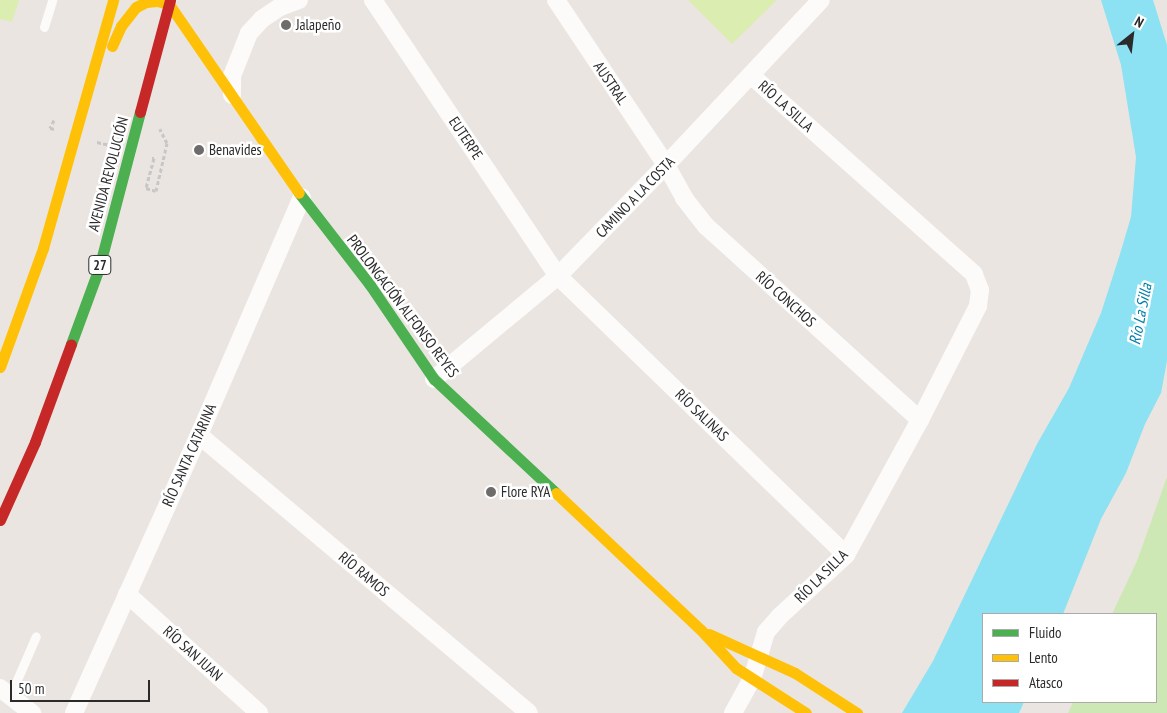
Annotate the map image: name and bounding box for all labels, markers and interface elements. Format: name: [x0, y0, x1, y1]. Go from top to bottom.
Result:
north arrow: [1107, 10, 1157, 60]
text: N: [1132, 12, 1147, 32]
place label: Jalapeño: [296, 16, 341, 34]
marker: Jalapeño: [280, 19, 292, 31]
street label: AUSTRAL: [590, 58, 632, 108]
street label: RÍO LA SILLA: [755, 76, 817, 136]
street label: EUTERPE: [445, 113, 487, 163]
street label: AVENIDA REVOLUCIÓN: [84, 114, 132, 234]
place label: Benavides: [209, 141, 262, 159]
marker: Benavides: [193, 144, 205, 156]
street label: CAMINO A LA COSTA: [591, 152, 679, 242]
street label: PROLONGACIÓN ALFONSO REYES: [343, 231, 463, 381]
road number: 27: [88, 254, 112, 276]
street label: RÍO CONCHOS: [752, 267, 820, 331]
water label: Río La Silla: [1125, 282, 1155, 346]
street label: RÍO SALINAS: [672, 385, 732, 445]
street label: RÍO SANTA CATARINA: [158, 400, 220, 510]
place label: Flore RYA: [501, 483, 550, 501]
marker: Flore RYA: [485, 486, 497, 498]
street label: RÍO LA SILLA: [791, 546, 851, 606]
street label: RÍO RAMOS: [335, 548, 393, 600]
legend: [982, 613, 1157, 703]
street label: RÍO SAN JUAN: [160, 622, 226, 684]
text: Fluido: [1029, 623, 1061, 642]
text: Lento: [1029, 648, 1058, 667]
scale bar: [12, 670, 152, 702]
text: Atasco: [1029, 673, 1063, 692]
text: 50 m: [18, 679, 44, 698]

